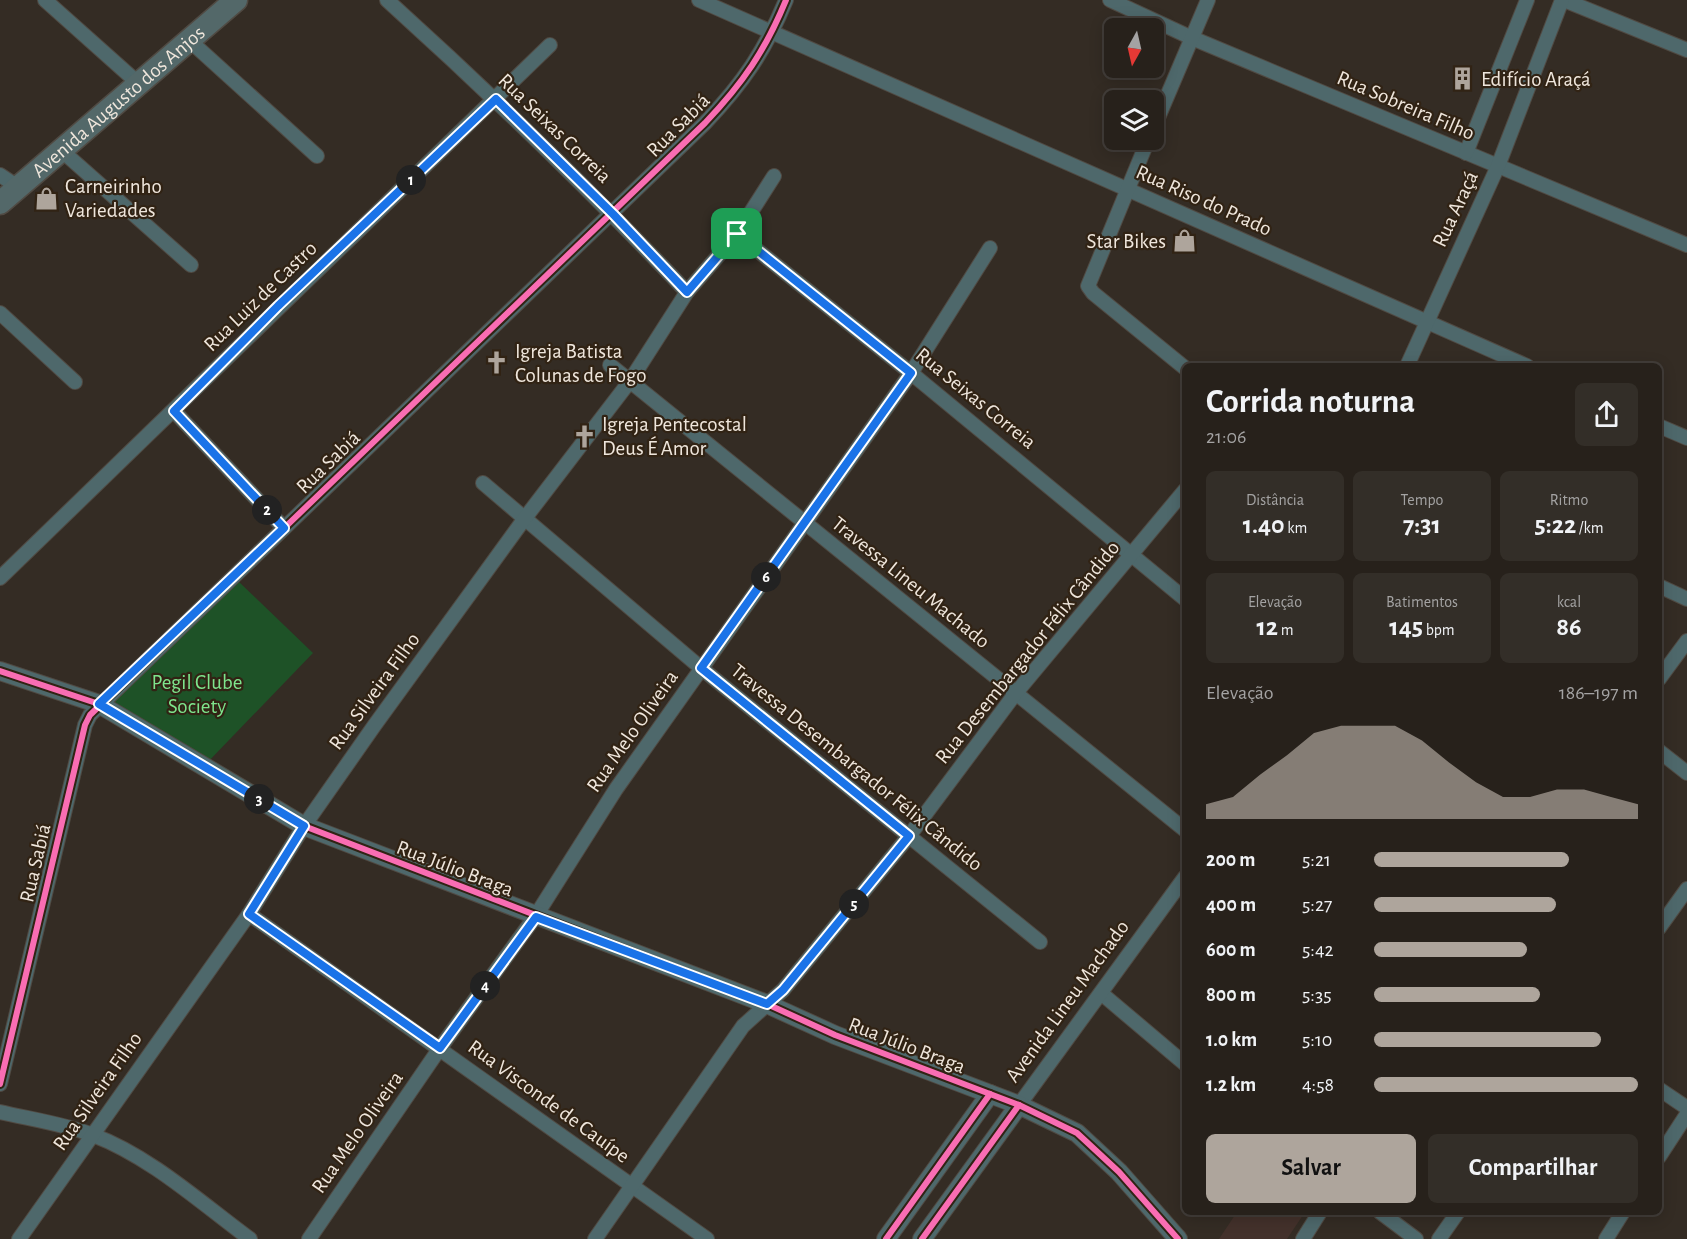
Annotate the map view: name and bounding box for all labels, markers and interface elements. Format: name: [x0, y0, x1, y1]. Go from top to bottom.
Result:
north arrow: [1104, 18, 1164, 78]
map controls: [1104, 18, 1164, 150]
street label: Avenida Augusto dos Anjos: [28, 22, 209, 181]
building icon: Edifício Araçá: [1450, 66, 1476, 92]
street label: Rua Sobreira Filho: [1334, 67, 1478, 144]
place label: Edifício Araçá: [1481, 69, 1591, 90]
street label: Rua Seixas Correia: [494, 70, 615, 187]
street label: Rua Sabiá: [643, 89, 714, 161]
button: layers: [1104, 90, 1164, 150]
street label: Rua Riso do Prado: [1133, 161, 1275, 240]
pin: 1: [396, 165, 426, 195]
street label: Rua Araçá: [1429, 168, 1482, 250]
text: 1: [408, 172, 414, 188]
place label: Carneirinho Variedades: [65, 176, 162, 221]
shop icon: Carneirinho Variedades: [34, 185, 60, 211]
pin: [711, 208, 762, 259]
icon: arrive: [720, 217, 753, 250]
shop icon: Star Bikes: [1171, 228, 1197, 254]
place label: Star Bikes: [1087, 231, 1166, 252]
street label: Rua Luiz de Castro: [200, 237, 321, 355]
place label: Igreja Batista Colunas de Fogo: [515, 341, 647, 386]
street label: Rua Seixas Correia: [912, 344, 1040, 453]
church icon: Igreja Batista Colunas de Fogo: [484, 350, 510, 376]
button: share: [1575, 383, 1638, 446]
text: Corrida noturna: [1206, 386, 1415, 419]
place label: Igreja Pentecostal Deus É Amor: [602, 414, 747, 459]
church icon: Igreja Pentecostal Deus É Amor: [571, 423, 597, 449]
street label: Rua Sabiá: [292, 427, 365, 498]
text: 21:06: [1206, 427, 1247, 447]
text: Distância: [1246, 492, 1304, 508]
text: Tempo: [1401, 492, 1443, 508]
text: Ritmo: [1550, 492, 1588, 508]
pin: 2: [252, 495, 282, 525]
text: 2: [263, 502, 271, 518]
street label: Travessa Lineu Machado: [828, 512, 994, 652]
text: 1.40: [1243, 512, 1285, 538]
text: 7:31: [1403, 512, 1441, 538]
text: 5:22: [1534, 512, 1576, 538]
text: km: [1285, 520, 1307, 536]
text: /km: [1576, 520, 1604, 536]
street label: Rua Desembargador Félix Cândido: [931, 537, 1124, 768]
pin: 6: [751, 562, 781, 592]
text: 6: [762, 569, 770, 585]
text: Elevação: [1248, 594, 1302, 610]
text: Batimentos: [1386, 594, 1458, 610]
text: kcal: [1557, 594, 1581, 610]
text: 12: [1256, 614, 1278, 640]
text: 145: [1389, 614, 1423, 640]
text: 86: [1556, 614, 1582, 640]
text: m: [1278, 622, 1294, 638]
text: bpm: [1423, 622, 1455, 638]
street label: Rua Silveira Filho: [325, 629, 424, 754]
street label: Travessa Desembargador Félix Cândido: [727, 660, 986, 875]
street label: Rua Melo Oliveira: [583, 666, 682, 796]
park label: Pegil Clube Society: [152, 672, 242, 717]
text: Elevação: [1206, 683, 1274, 703]
text: 186–197 m: [1559, 683, 1638, 703]
pin: 3: [244, 784, 274, 814]
text: 3: [256, 791, 262, 807]
street label: Rua Sabiá: [16, 822, 55, 904]
street label: Rua Júlio Braga: [394, 837, 516, 900]
text: 200 m: [1206, 850, 1255, 870]
text: 5:21: [1302, 850, 1331, 870]
pin: 5: [839, 889, 869, 919]
text: 400 m: [1206, 895, 1256, 915]
text: 5:27: [1302, 895, 1332, 915]
text: 5: [851, 896, 857, 912]
street label: Avenida Lineu Machado: [1002, 916, 1133, 1086]
text: 600 m: [1206, 940, 1256, 960]
text: 5:42: [1302, 940, 1334, 960]
pin: 4: [470, 971, 500, 1001]
text: 4: [481, 978, 489, 994]
text: 800 m: [1206, 985, 1256, 1005]
text: 5:35: [1302, 985, 1332, 1005]
street label: Rua Júlio Braga: [846, 1014, 968, 1077]
street label: Rua Silveira Filho: [49, 1028, 146, 1154]
text: 1.0 km: [1206, 1030, 1257, 1050]
text: 5:10: [1302, 1030, 1332, 1050]
street label: Rua Visconde de Cauípe: [464, 1036, 633, 1167]
street label: Rua Melo Oliveira: [308, 1067, 407, 1197]
text: 1.2 km: [1206, 1075, 1256, 1095]
text: 4:58: [1302, 1075, 1334, 1095]
button: Salvar: [1206, 1134, 1416, 1203]
button: Compartilhar: [1428, 1134, 1638, 1203]

